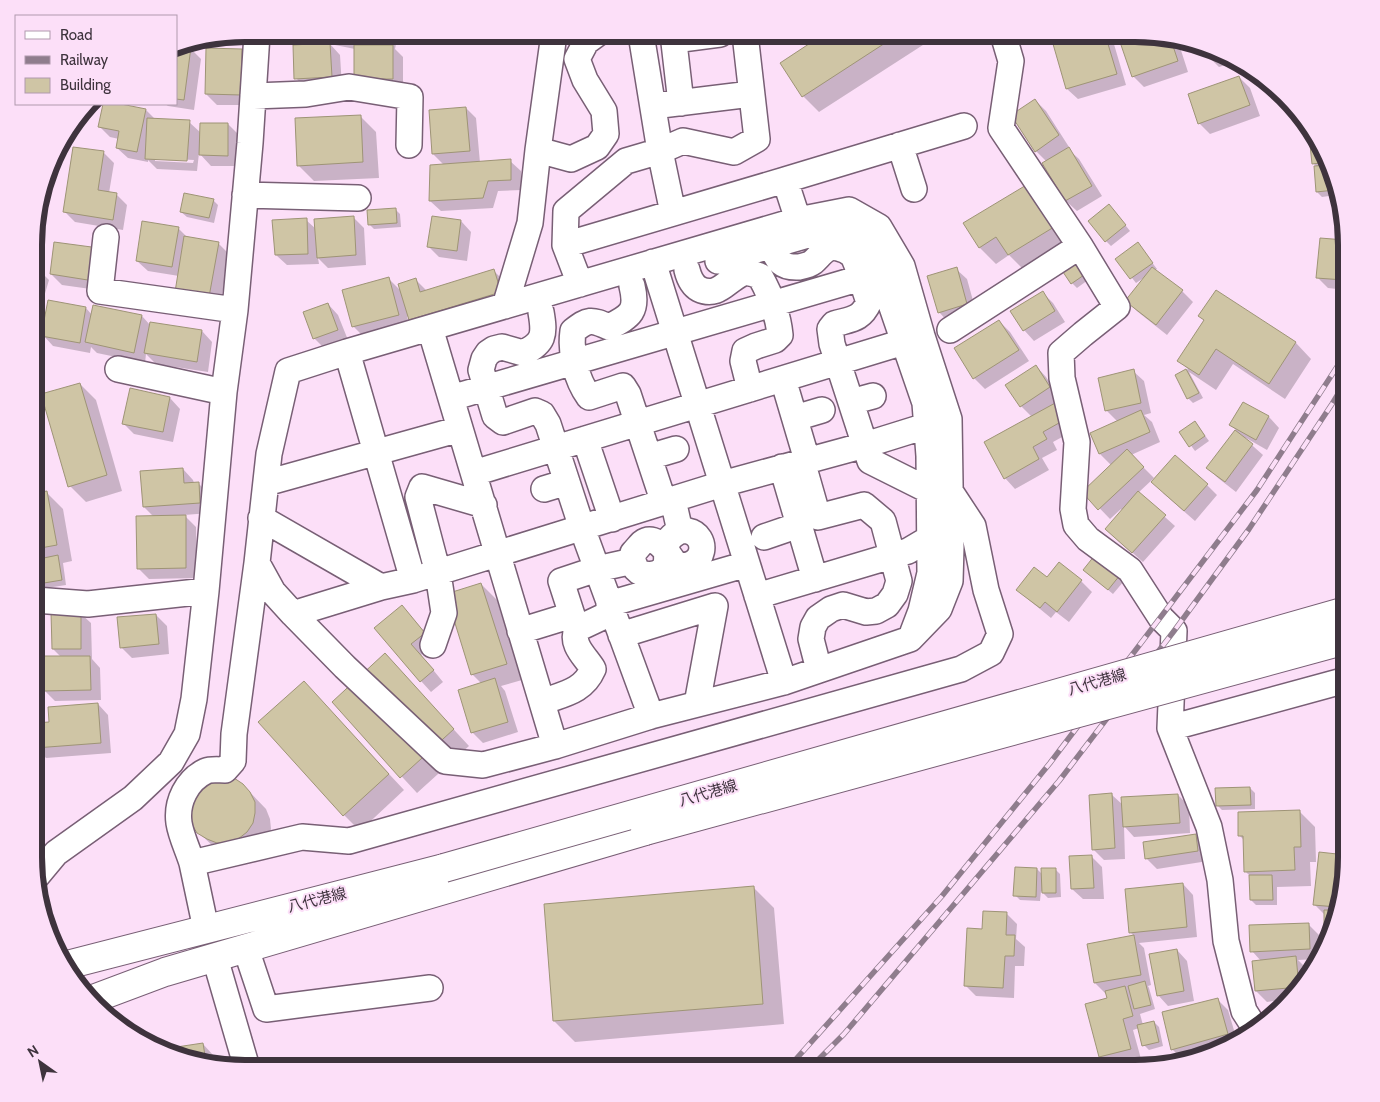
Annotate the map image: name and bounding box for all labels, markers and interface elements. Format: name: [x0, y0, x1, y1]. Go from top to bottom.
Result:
legend: [15, 15, 178, 105]
text: Road: [60, 26, 93, 44]
text: Railway: [60, 51, 109, 69]
text: Building: [60, 76, 111, 94]
street label: 八代港線: [1066, 665, 1128, 699]
street label: 八代港線: [677, 776, 739, 810]
street label: 八代港線: [286, 884, 348, 916]
north arrow: [15, 1037, 65, 1087]
text: N: [24, 1041, 42, 1061]

